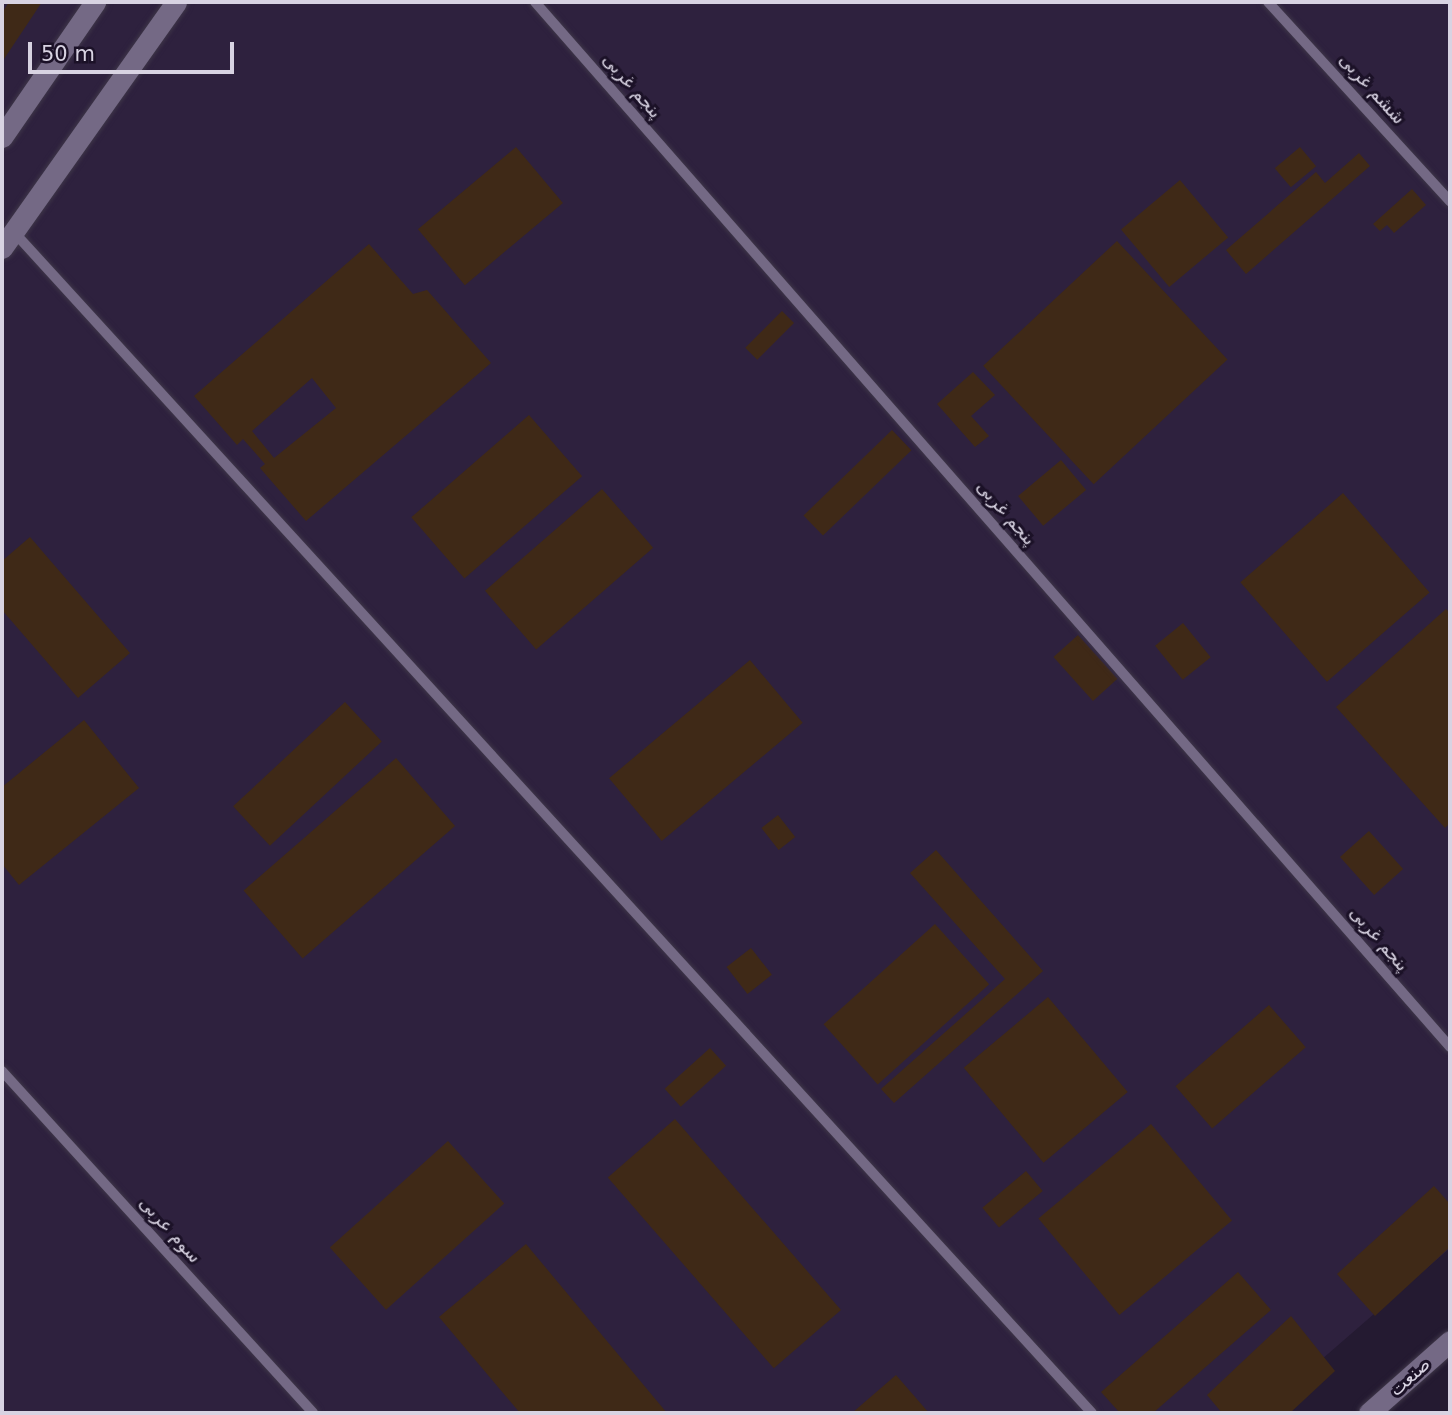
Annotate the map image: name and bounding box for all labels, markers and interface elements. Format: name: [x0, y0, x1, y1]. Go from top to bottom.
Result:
scale bar: [32, 28, 238, 72]
text: 50 m: [41, 42, 95, 66]
street label: پنجم غربی: [598, 49, 666, 123]
street label: ششم غربی: [1334, 49, 1410, 129]
street label: پنجم غربی: [972, 476, 1040, 550]
street label: پنجم غربی: [1345, 902, 1413, 976]
street label: سوم عربی: [135, 1192, 205, 1268]
street label: صنعت: [1385, 1353, 1435, 1401]

